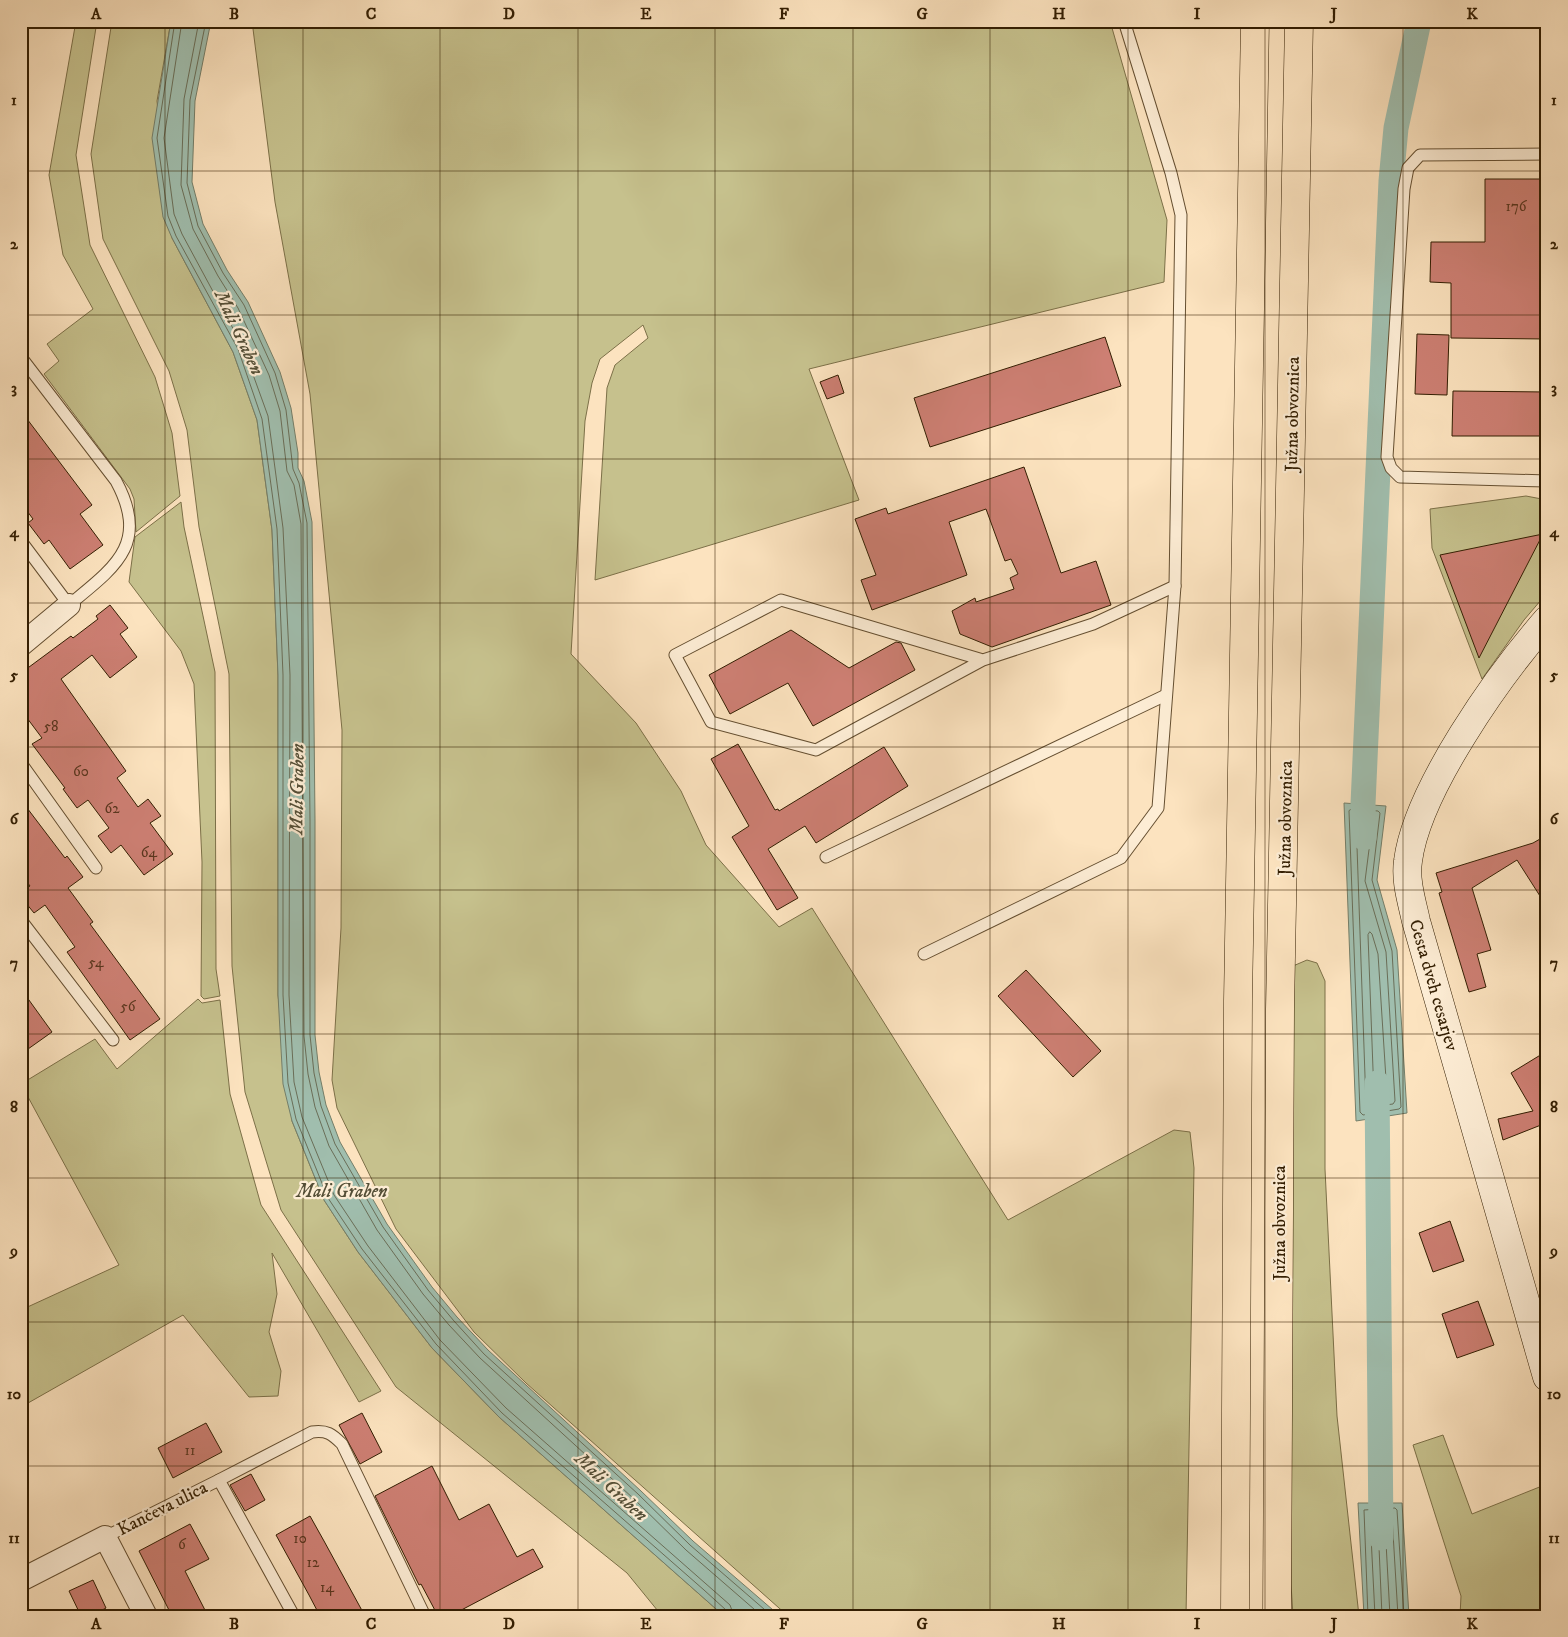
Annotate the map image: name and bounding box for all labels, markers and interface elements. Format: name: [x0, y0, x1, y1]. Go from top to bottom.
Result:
text: A: [90, 4, 102, 24]
text: B: [229, 4, 239, 24]
text: C: [366, 4, 376, 24]
text: D: [503, 4, 515, 24]
text: E: [640, 4, 652, 24]
text: F: [779, 4, 789, 24]
text: G: [916, 4, 928, 24]
text: H: [1052, 4, 1066, 24]
text: I: [1194, 4, 1201, 24]
text: J: [1329, 4, 1338, 24]
text: K: [1466, 4, 1478, 24]
text: 1: [11, 90, 17, 110]
text: 1: [1551, 90, 1557, 110]
house number: 176: [1505, 197, 1528, 216]
text: 2: [10, 234, 19, 254]
text: 2: [1550, 234, 1559, 254]
water label: Mali Graben: [208, 285, 268, 379]
street label: Južna obvoznica: [1281, 356, 1305, 474]
text: 3: [11, 378, 17, 398]
text: 3: [1551, 378, 1557, 398]
text: 4: [8, 522, 19, 542]
text: 4: [1548, 522, 1559, 542]
text: 5: [9, 665, 18, 685]
text: 5: [1549, 665, 1558, 685]
house number: 58: [44, 717, 58, 736]
water label: Mali Graben: [285, 743, 310, 837]
street label: Južna obvoznica: [1274, 760, 1298, 878]
house number: 60: [73, 762, 89, 781]
house number: 62: [104, 799, 120, 818]
text: 6: [10, 809, 20, 829]
text: 6: [1550, 809, 1560, 829]
house number: 64: [141, 843, 158, 862]
street label: Cesta dveh cesarjev: [1404, 917, 1462, 1054]
text: 7: [10, 953, 18, 973]
house number: 54: [88, 953, 104, 972]
text: 7: [1550, 953, 1558, 973]
house number: 56: [120, 997, 137, 1016]
text: 8: [10, 1097, 18, 1117]
text: 8: [1550, 1097, 1558, 1117]
street label: Južna obvoznica: [1269, 1165, 1291, 1283]
water label: Mali Graben: [295, 1180, 388, 1203]
text: 9: [9, 1241, 18, 1261]
text: 9: [1549, 1241, 1558, 1261]
text: 10: [7, 1384, 22, 1404]
text: 10: [1547, 1384, 1562, 1404]
house number: 11: [184, 1441, 196, 1460]
water label: Mali Graben: [568, 1446, 652, 1527]
street label: Kančeva ulica: [114, 1477, 212, 1541]
text: 11: [8, 1528, 20, 1548]
text: 11: [1548, 1528, 1560, 1548]
house number: 10: [293, 1529, 307, 1548]
house number: 6: [178, 1535, 187, 1554]
house number: 12: [307, 1553, 320, 1572]
house number: 14: [320, 1578, 334, 1597]
text: A: [90, 1614, 102, 1634]
text: B: [229, 1614, 239, 1634]
text: C: [366, 1614, 376, 1634]
text: D: [503, 1614, 515, 1634]
text: E: [640, 1614, 652, 1634]
text: F: [779, 1614, 789, 1634]
text: G: [916, 1614, 928, 1634]
text: H: [1052, 1614, 1066, 1634]
text: I: [1194, 1614, 1201, 1634]
text: J: [1329, 1614, 1338, 1634]
text: K: [1466, 1614, 1478, 1634]

